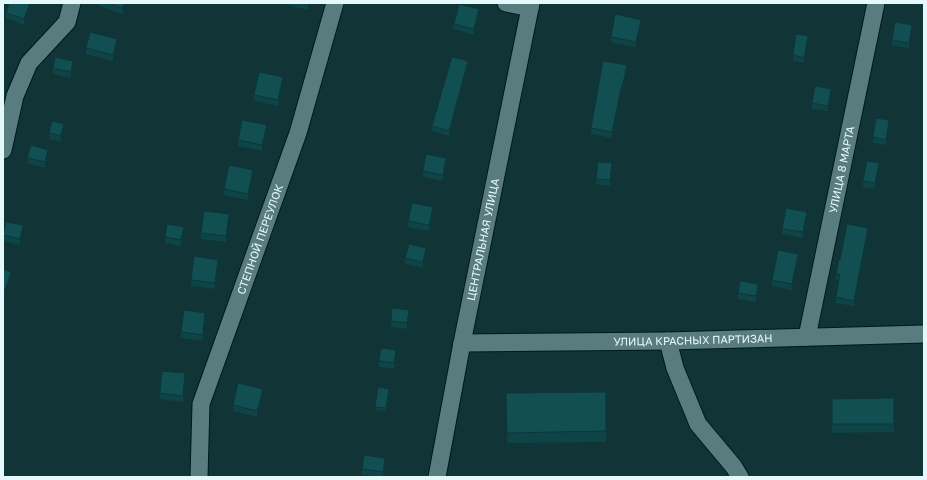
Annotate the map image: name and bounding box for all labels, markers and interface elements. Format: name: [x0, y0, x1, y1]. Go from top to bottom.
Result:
street label: УЛИЦА 8 МАРТА: [826, 124, 857, 214]
street label: ЦЕНТРАЛЬНАЯ УЛИЦА: [464, 176, 501, 302]
street label: СТЕПНОЙ ПЕРЕУЛОК: [234, 182, 285, 296]
street label: УЛИЦА КРАСНЫХ ПАРТИЗАН: [613, 331, 773, 348]

